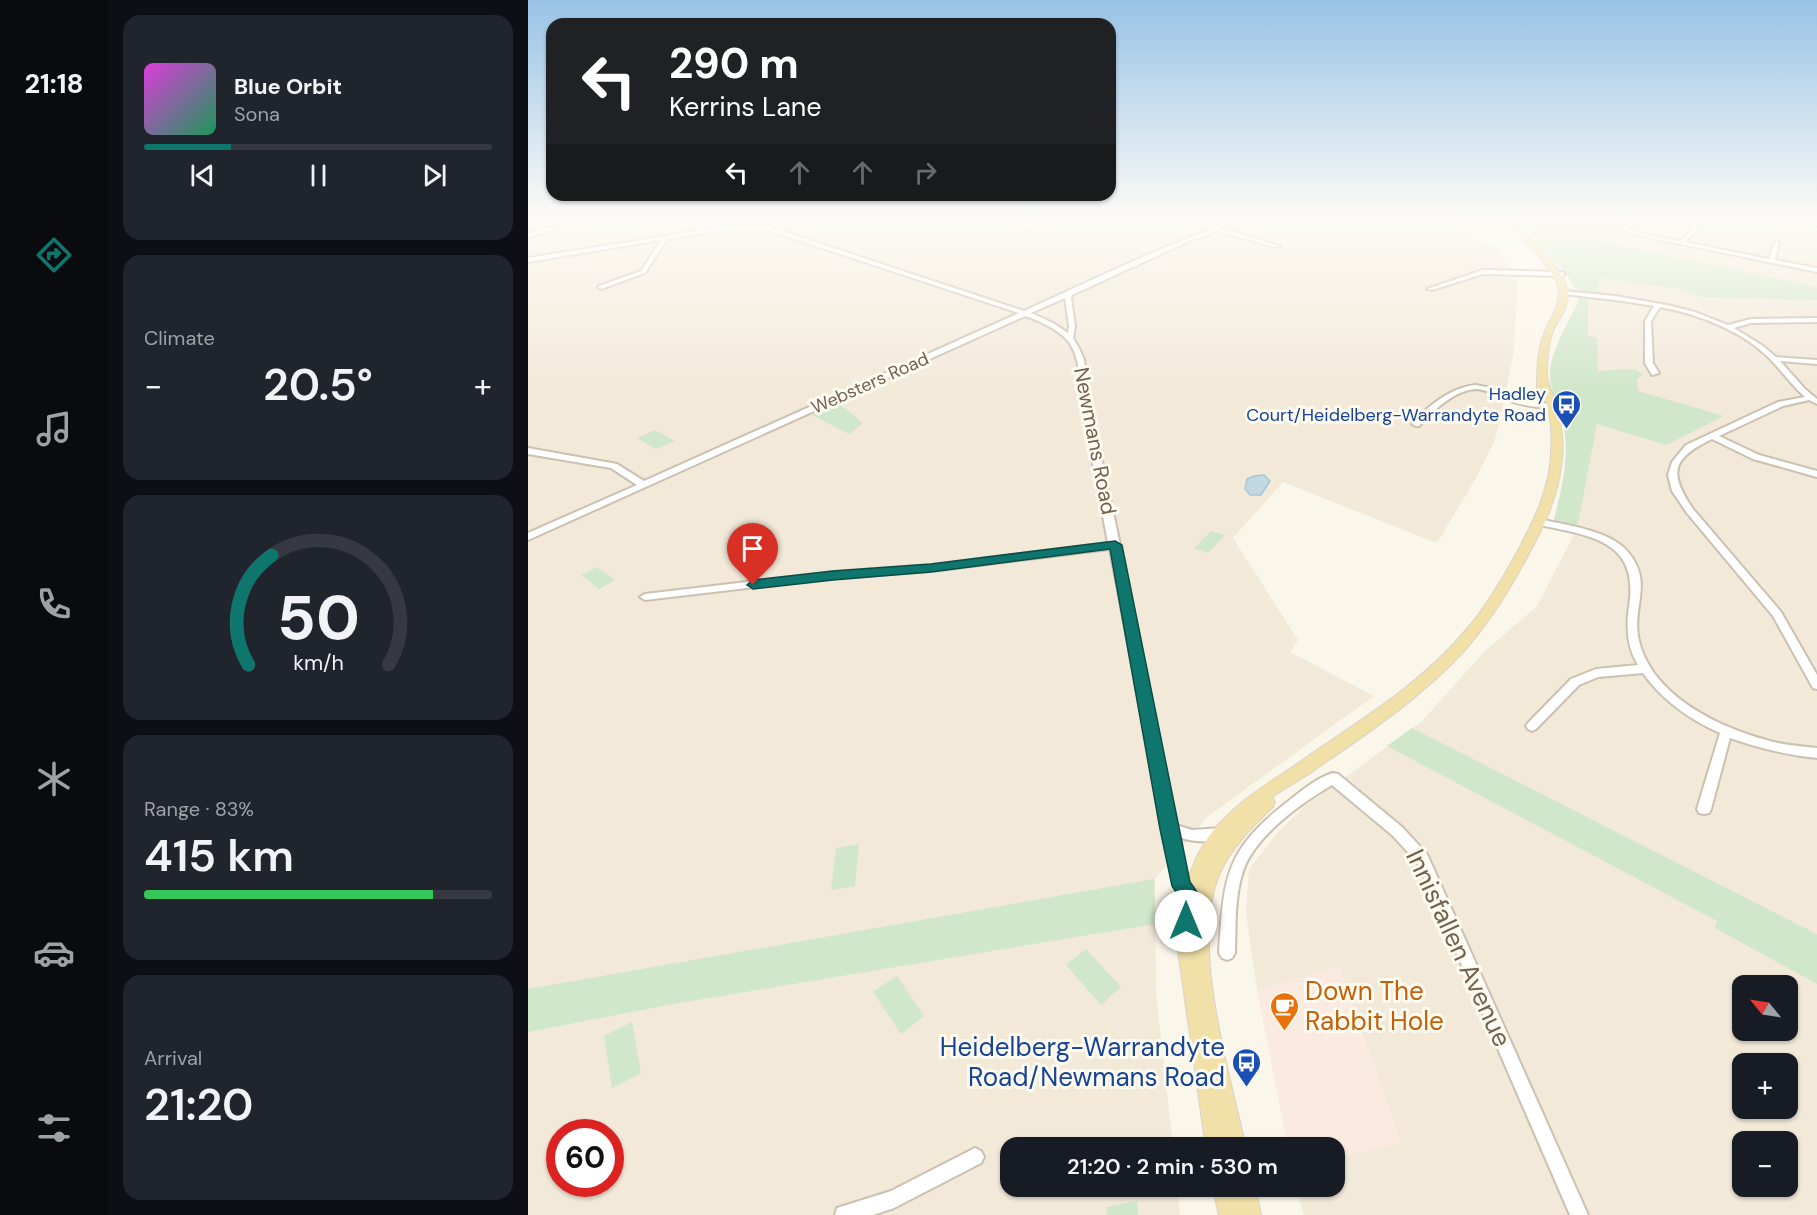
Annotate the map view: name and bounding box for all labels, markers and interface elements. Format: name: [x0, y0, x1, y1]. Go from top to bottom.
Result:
text: 290 m: [669, 36, 799, 91]
icon: left: [570, 42, 648, 120]
text: 21:18: [24, 66, 84, 101]
text: Blue Orbit: [234, 72, 342, 101]
text: Kerrins Lane: [669, 89, 822, 124]
text: Sona: [234, 101, 280, 127]
icon: left: [720, 156, 753, 189]
icon: ahead: [783, 156, 816, 189]
icon: ahead: [846, 156, 879, 189]
icon: right: [909, 156, 942, 189]
icon: previous: [186, 159, 219, 192]
icon: pause: [302, 159, 335, 192]
icon: next: [418, 159, 451, 192]
icon: directions: [33, 234, 75, 276]
text: Climate: [144, 325, 215, 351]
street label: Websters Road: [808, 346, 932, 420]
text: 20.5°: [263, 355, 373, 414]
text: −: [144, 364, 162, 407]
text: +: [474, 364, 492, 407]
street label: Newmans Road: [1067, 365, 1123, 517]
place label: Hadley Court/Heidelberg-Warrandyte Road: [1246, 382, 1546, 427]
bus stop icon: Hadley Court/Heidelberg-Warrandyte Road: [1551, 388, 1583, 430]
icon: music: [33, 408, 75, 450]
pin: [727, 523, 778, 585]
icon: arrive: [736, 532, 769, 565]
text: 50: [277, 577, 359, 658]
icon: phone: [33, 583, 75, 625]
text: km/h: [293, 649, 343, 677]
icon: climate: [33, 758, 75, 800]
text: Range · 83%: [144, 796, 254, 822]
text: 415 km: [144, 826, 294, 885]
street label: Innisfallen Avenue: [1398, 844, 1520, 1052]
position arrow: [1154, 889, 1218, 953]
icon: car: [33, 932, 75, 974]
place label: Down The Rabbit Hole: [1305, 974, 1444, 1038]
north arrow: [1732, 975, 1798, 1041]
map controls: [1732, 975, 1798, 1197]
cafe icon: Down The Rabbit Hole: [1268, 990, 1300, 1032]
place label: Heidelberg-Warrandyte Road/Newmans Road: [940, 1030, 1225, 1094]
text: Arrival: [144, 1045, 202, 1071]
bus stop icon: Heidelberg-Warrandyte Road/Newmans Road: [1230, 1046, 1262, 1088]
button: +: [1732, 1053, 1798, 1119]
text: 21:20: [144, 1075, 254, 1134]
icon: filters: [33, 1107, 75, 1149]
speed limit sign: 60: [546, 1119, 624, 1197]
button: −: [1732, 1131, 1798, 1197]
text: 21:20 · 2 min · 530 m: [1067, 1152, 1278, 1181]

